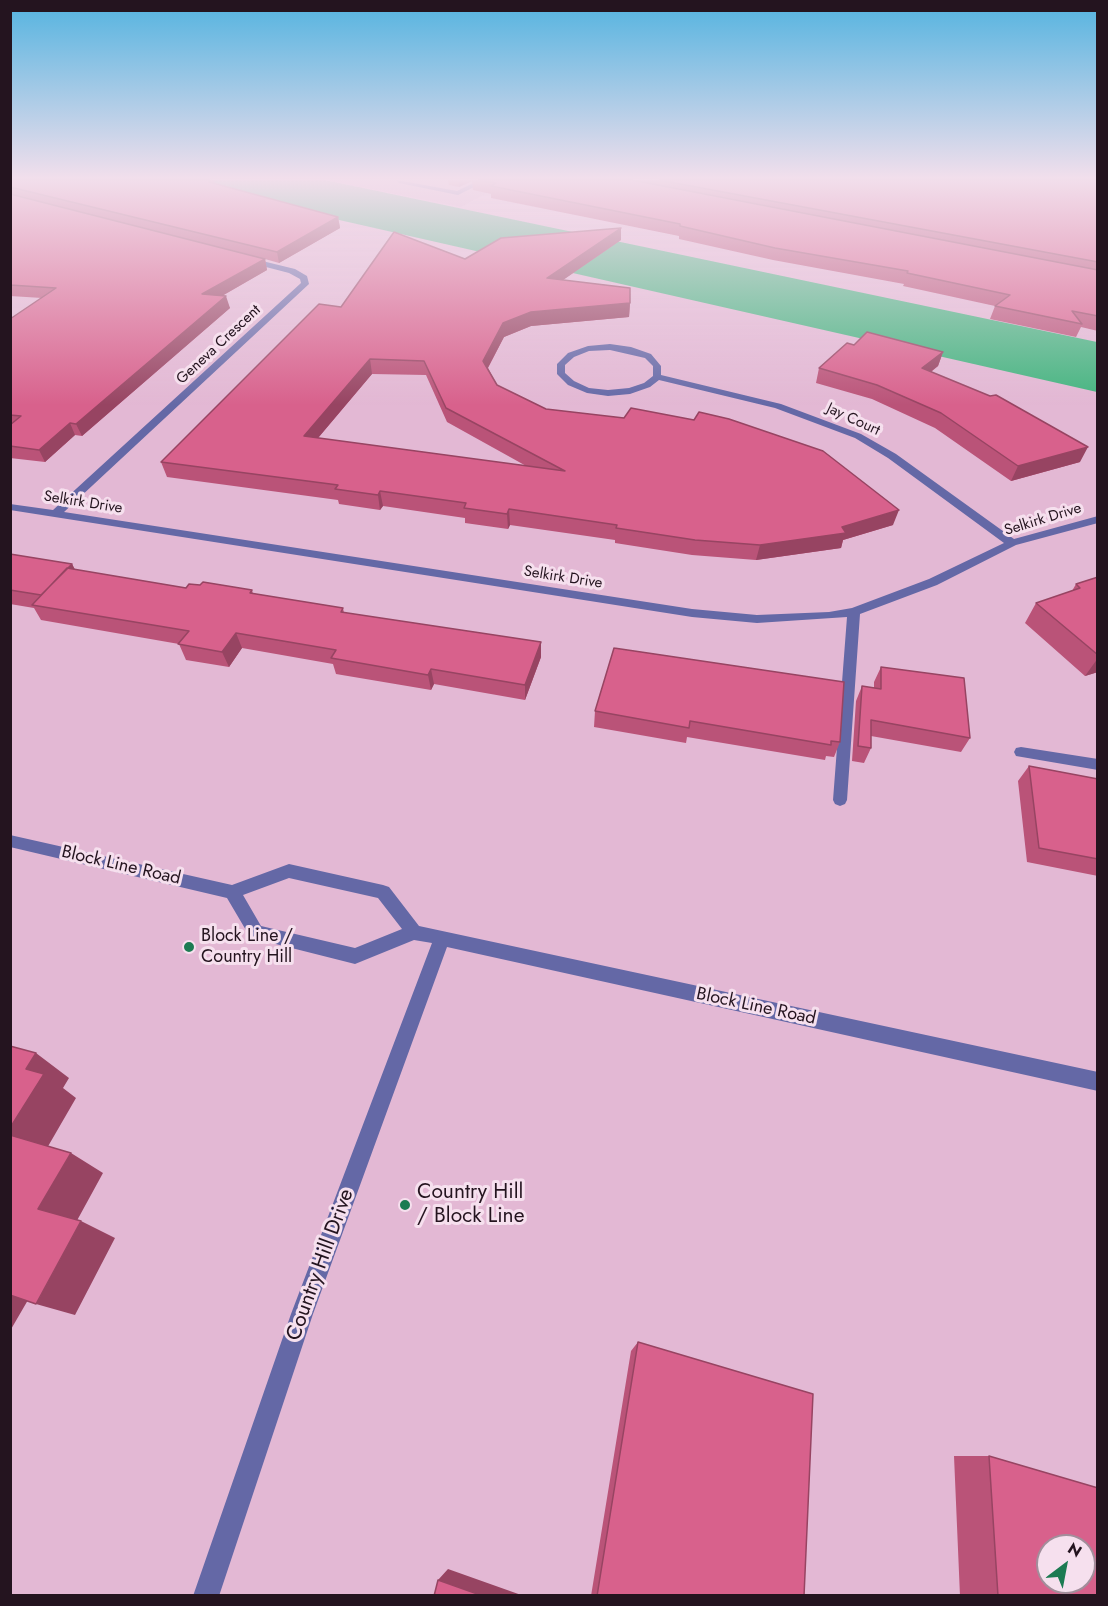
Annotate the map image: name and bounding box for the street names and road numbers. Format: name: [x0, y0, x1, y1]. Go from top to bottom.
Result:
street label: Geneva Crescent: [173, 301, 265, 389]
street label: Jay Court: [823, 400, 883, 440]
street label: Selkirk Drive: [42, 488, 124, 518]
street label: Selkirk Drive: [1002, 500, 1084, 540]
street label: Selkirk Drive: [522, 563, 604, 593]
street label: Block Line Road: [59, 842, 183, 890]
street label: Block Line Road: [694, 984, 818, 1030]
street label: Country Hill Drive: [282, 1186, 360, 1344]

